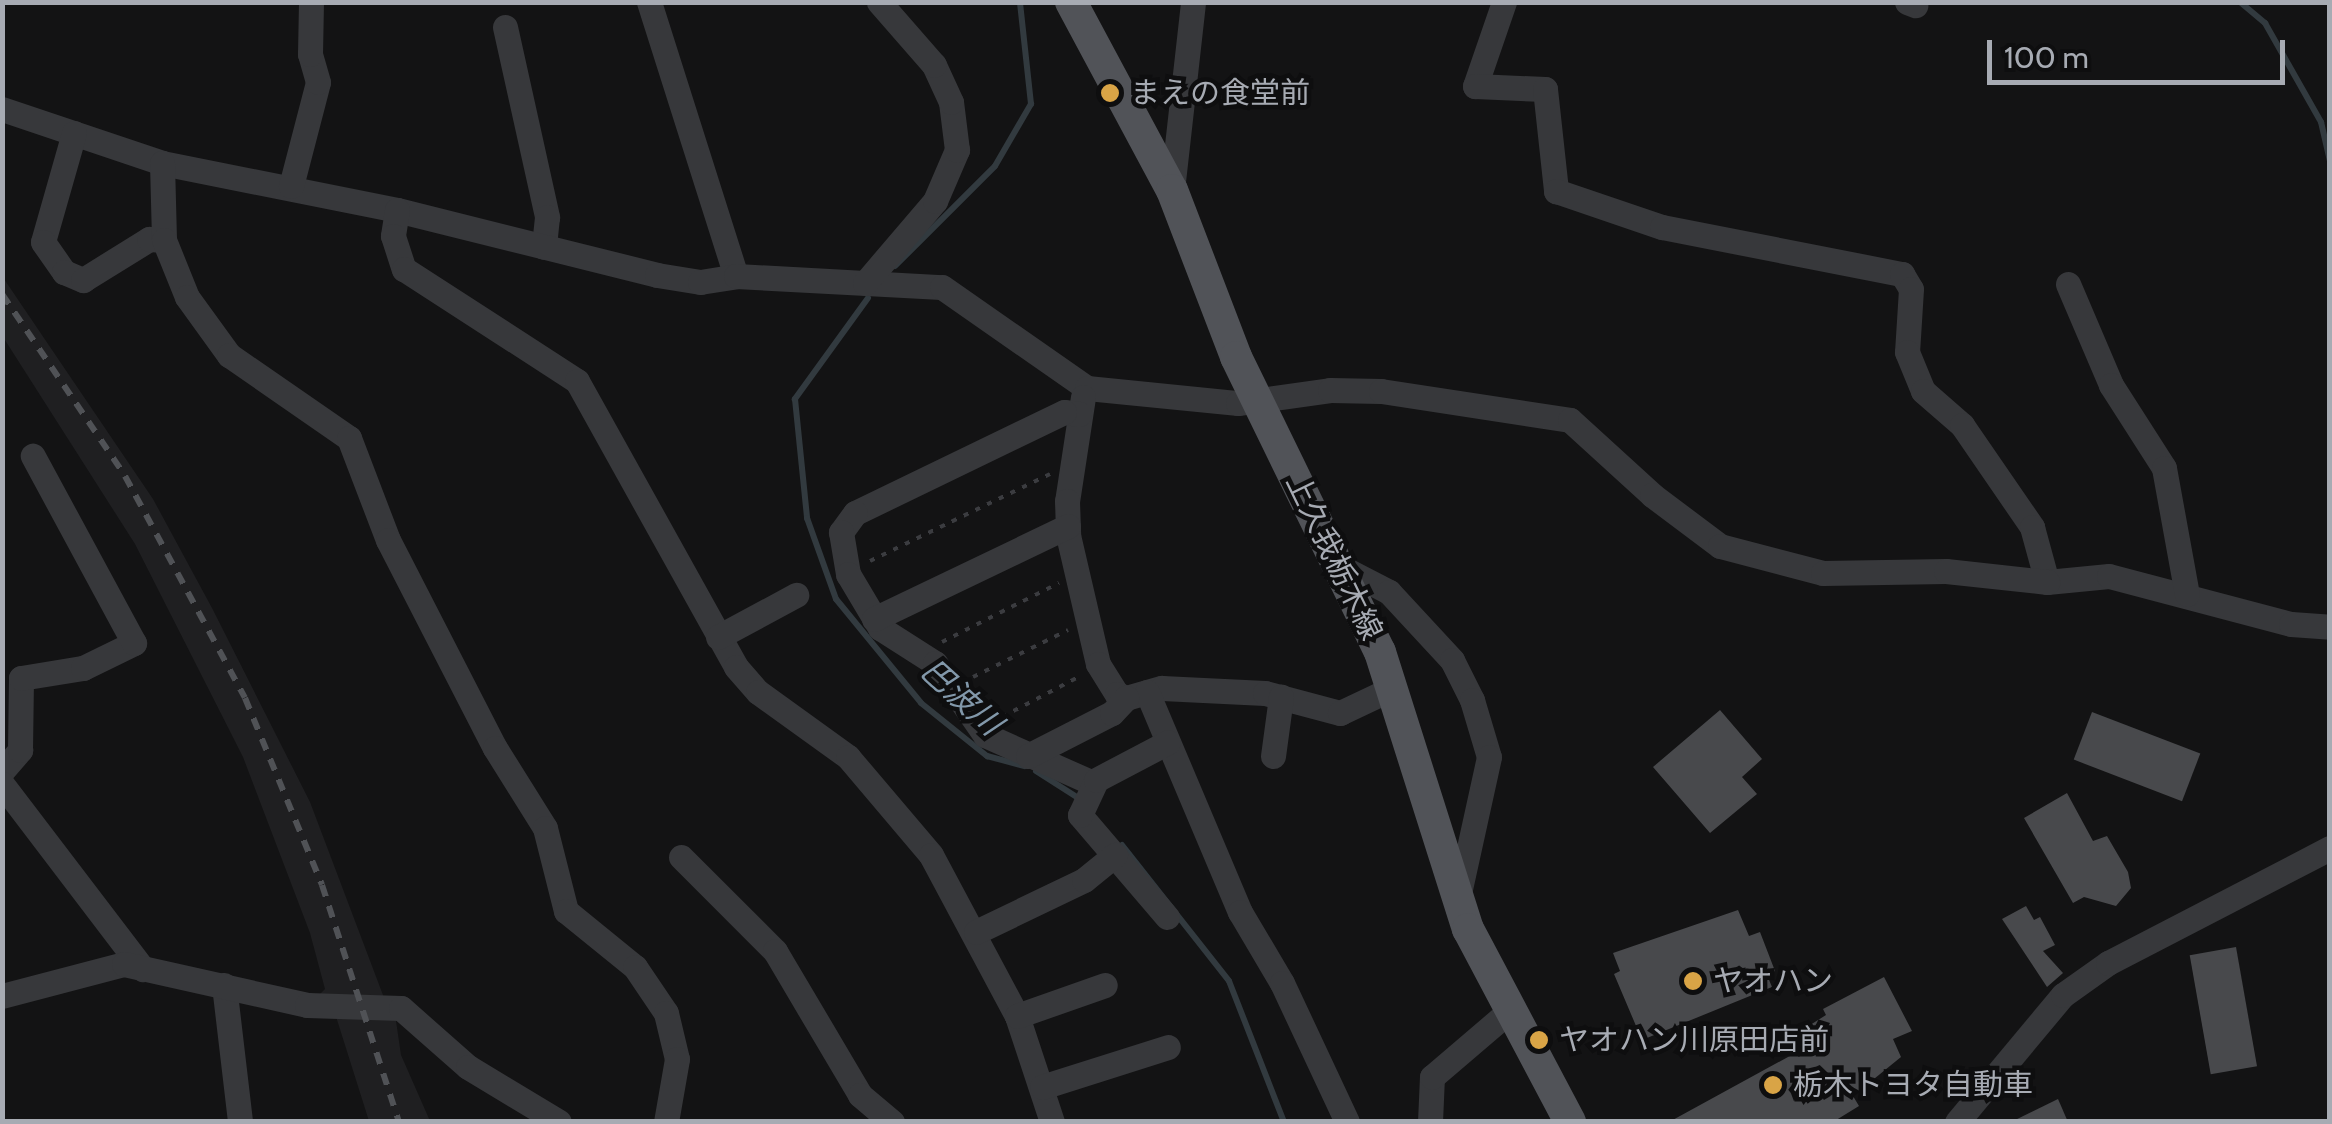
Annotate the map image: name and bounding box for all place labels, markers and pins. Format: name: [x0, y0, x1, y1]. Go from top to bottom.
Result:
place label: まえの食堂前: [1130, 75, 1310, 111]
marker: まえの食堂前: [1099, 82, 1121, 104]
place label: ヤオハン: [1713, 963, 1833, 999]
marker: ヤオハン: [1682, 970, 1704, 992]
place label: ヤオハン川原田店前: [1559, 1022, 1829, 1058]
marker: ヤオハン川原田店前: [1528, 1029, 1550, 1051]
place label: 栃木トヨタ自動車: [1793, 1067, 2033, 1103]
marker: 栃木トヨタ自動車: [1762, 1074, 1784, 1096]

